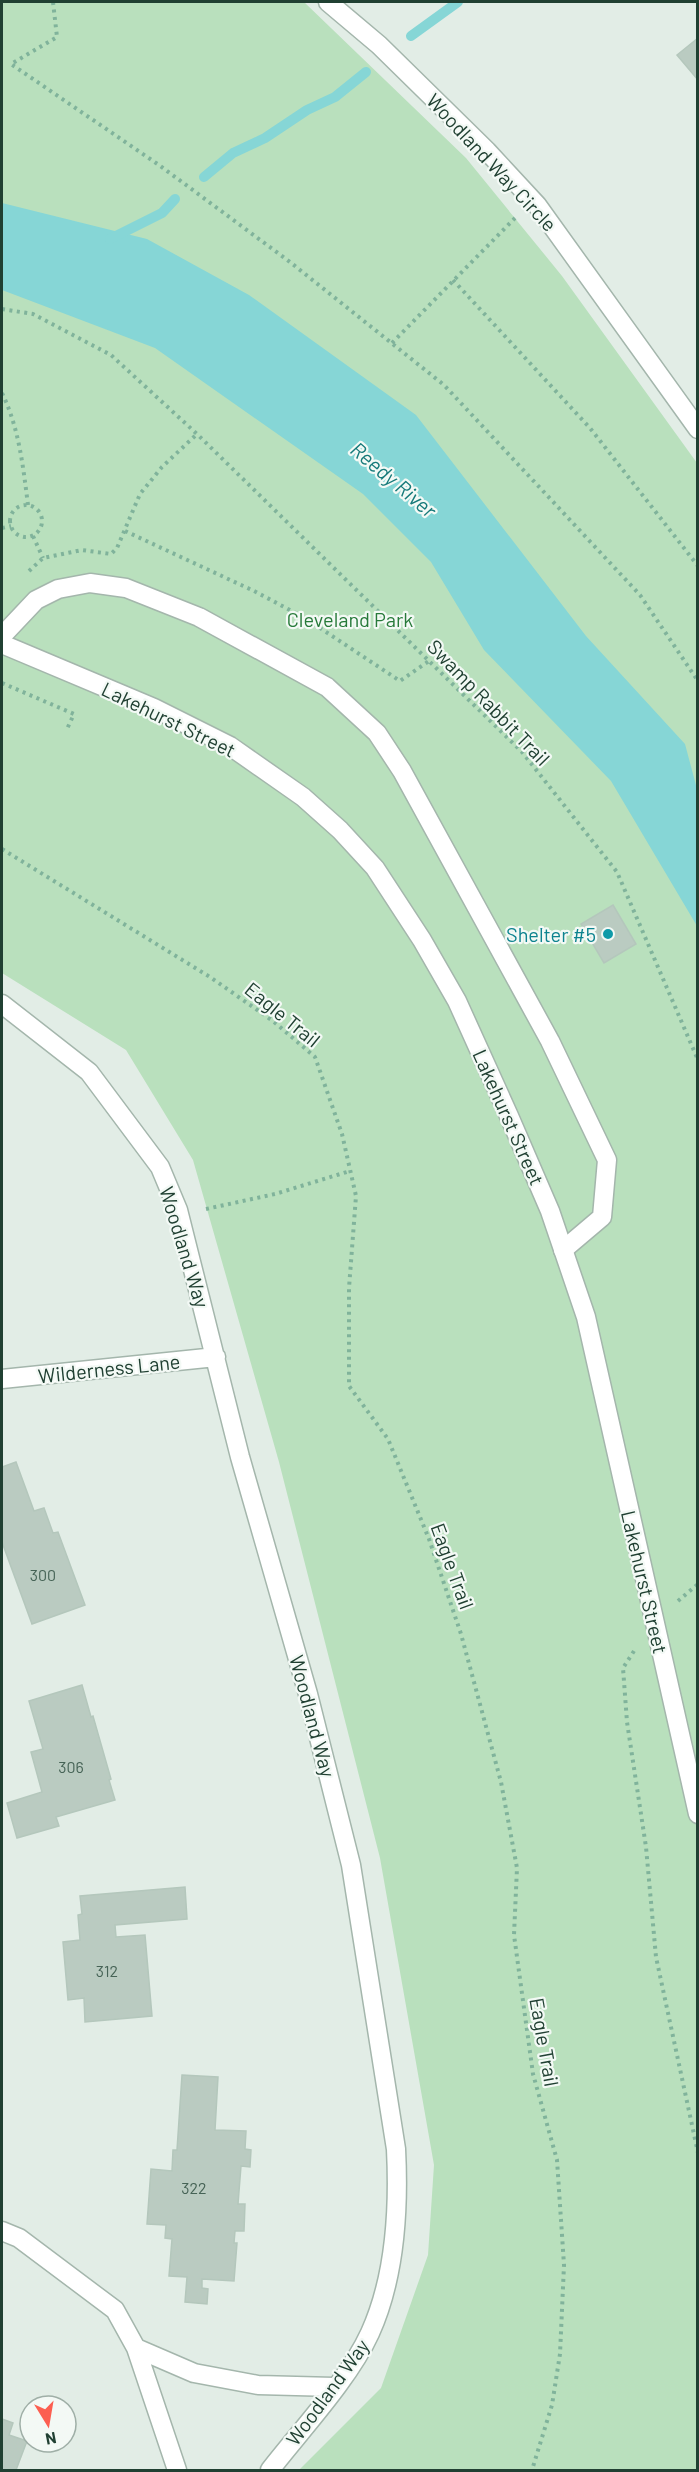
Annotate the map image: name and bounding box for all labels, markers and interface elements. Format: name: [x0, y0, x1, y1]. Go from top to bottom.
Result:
street label: Woodland Way Circle: [422, 88, 562, 236]
water label: Reedy River: [346, 436, 442, 522]
park label: Cleveland Park: [287, 607, 413, 631]
street label: Swamp Rabbit Trail: [423, 634, 555, 770]
street label: Lakehurst Street: [98, 676, 240, 762]
place label: Shelter #5: [506, 922, 596, 946]
marker: Shelter #5: [601, 927, 615, 941]
street label: Eagle Trail: [241, 976, 325, 1052]
street label: Lakehurst Street: [468, 1045, 550, 1189]
street label: Woodland Way: [155, 1183, 215, 1311]
street label: Wilderness Lane: [37, 1349, 181, 1387]
street label: Lakehurst Street: [617, 1508, 673, 1656]
street label: Eagle Trail: [426, 1520, 480, 1612]
house number: 300: [30, 1565, 56, 1584]
street label: Woodland Way: [285, 1652, 341, 1780]
house number: 306: [58, 1757, 84, 1776]
house number: 312: [96, 1961, 118, 1980]
street label: Eagle Trail: [525, 1996, 565, 2088]
house number: 322: [181, 2178, 207, 2197]
street label: Woodland Way: [280, 2334, 374, 2450]
north arrow: [18, 2394, 78, 2454]
text: N: [44, 2429, 58, 2450]

